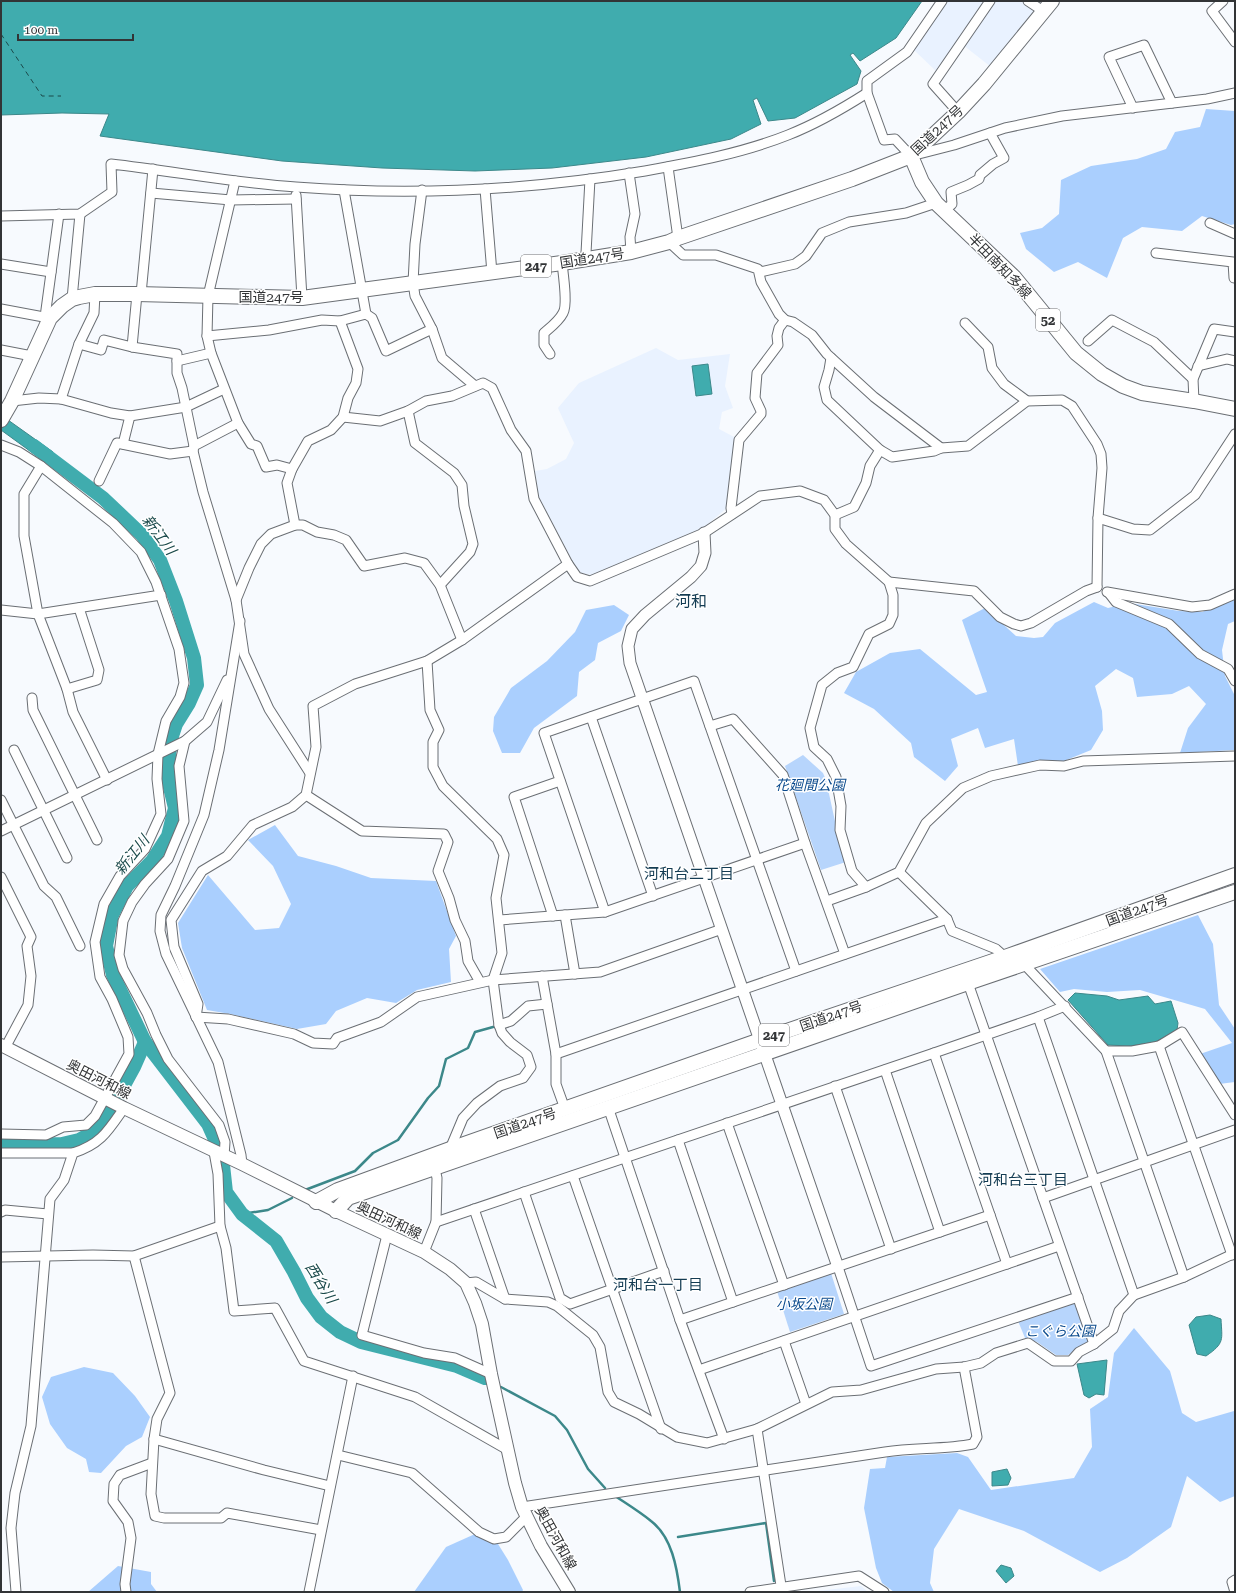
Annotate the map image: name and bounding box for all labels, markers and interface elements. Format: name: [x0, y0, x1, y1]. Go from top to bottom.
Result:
scale bar: [18, 16, 133, 42]
text: 100 m: [24, 23, 58, 37]
street label: 国道247号: [908, 102, 966, 158]
street label: 半田南知多線: [965, 230, 1035, 302]
street label: 国道247号: [558, 245, 626, 271]
road number: 247: [521, 255, 551, 277]
street label: 国道247号: [238, 289, 304, 305]
road number: 52: [1036, 309, 1060, 331]
water label: 新江川: [138, 512, 181, 560]
district label: 河和: [675, 592, 707, 611]
park label: 花廻間公園: [775, 777, 847, 793]
water label: 新江川: [111, 830, 154, 878]
district label: 河和台二丁目: [644, 865, 734, 883]
street label: 国道247号: [1103, 891, 1171, 929]
street label: 国道247号: [797, 998, 865, 1034]
road number: 247: [759, 1024, 789, 1046]
street label: 奥田河和線: [64, 1056, 134, 1102]
street label: 国道247号: [491, 1105, 559, 1141]
district label: 河和台三丁目: [978, 1171, 1068, 1189]
street label: 奥田河和線: [354, 1198, 424, 1242]
water label: 西谷川: [301, 1259, 342, 1309]
district label: 河和台一丁目: [613, 1276, 703, 1294]
park label: 小坂公園: [776, 1296, 834, 1312]
park label: こぐら公園: [1025, 1323, 1097, 1339]
street label: 奥田河和線: [532, 1504, 580, 1572]

